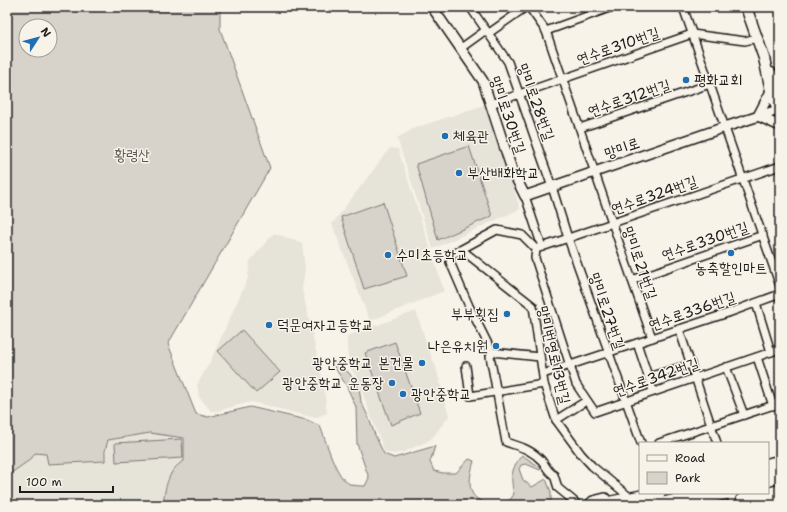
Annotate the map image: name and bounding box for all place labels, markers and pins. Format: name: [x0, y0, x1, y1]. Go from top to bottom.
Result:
place label: 평화교회: [694, 70, 742, 90]
marker: 평화교회: [681, 75, 691, 85]
place label: 체육관: [453, 126, 489, 146]
marker: 체육관: [440, 131, 450, 141]
place label: 부산배화학교: [467, 163, 539, 183]
marker: 부산배화학교: [454, 168, 464, 178]
place label: 수미초등학교: [396, 245, 468, 265]
marker: 농축할인마트: [726, 248, 736, 258]
marker: 수미초등학교: [383, 250, 393, 260]
place label: 농축할인마트: [695, 258, 767, 278]
place label: 부부횟집: [451, 304, 499, 324]
marker: 부부횟집: [502, 309, 512, 319]
place label: 덕문여자고등학교: [277, 315, 374, 335]
marker: 덕문여자고등학교: [264, 320, 274, 330]
place label: 나은유치원: [428, 336, 488, 356]
marker: 나은유치원: [491, 341, 501, 351]
place label: 광안중학교 본건물: [312, 353, 414, 373]
marker: 광안중학교 본건물: [417, 358, 427, 368]
place label: 광안중학교 운동장: [282, 373, 384, 393]
marker: 광안중학교 운동장: [387, 378, 397, 388]
place label: 광안중학교: [411, 384, 471, 404]
marker: 광안중학교: [398, 389, 408, 399]

